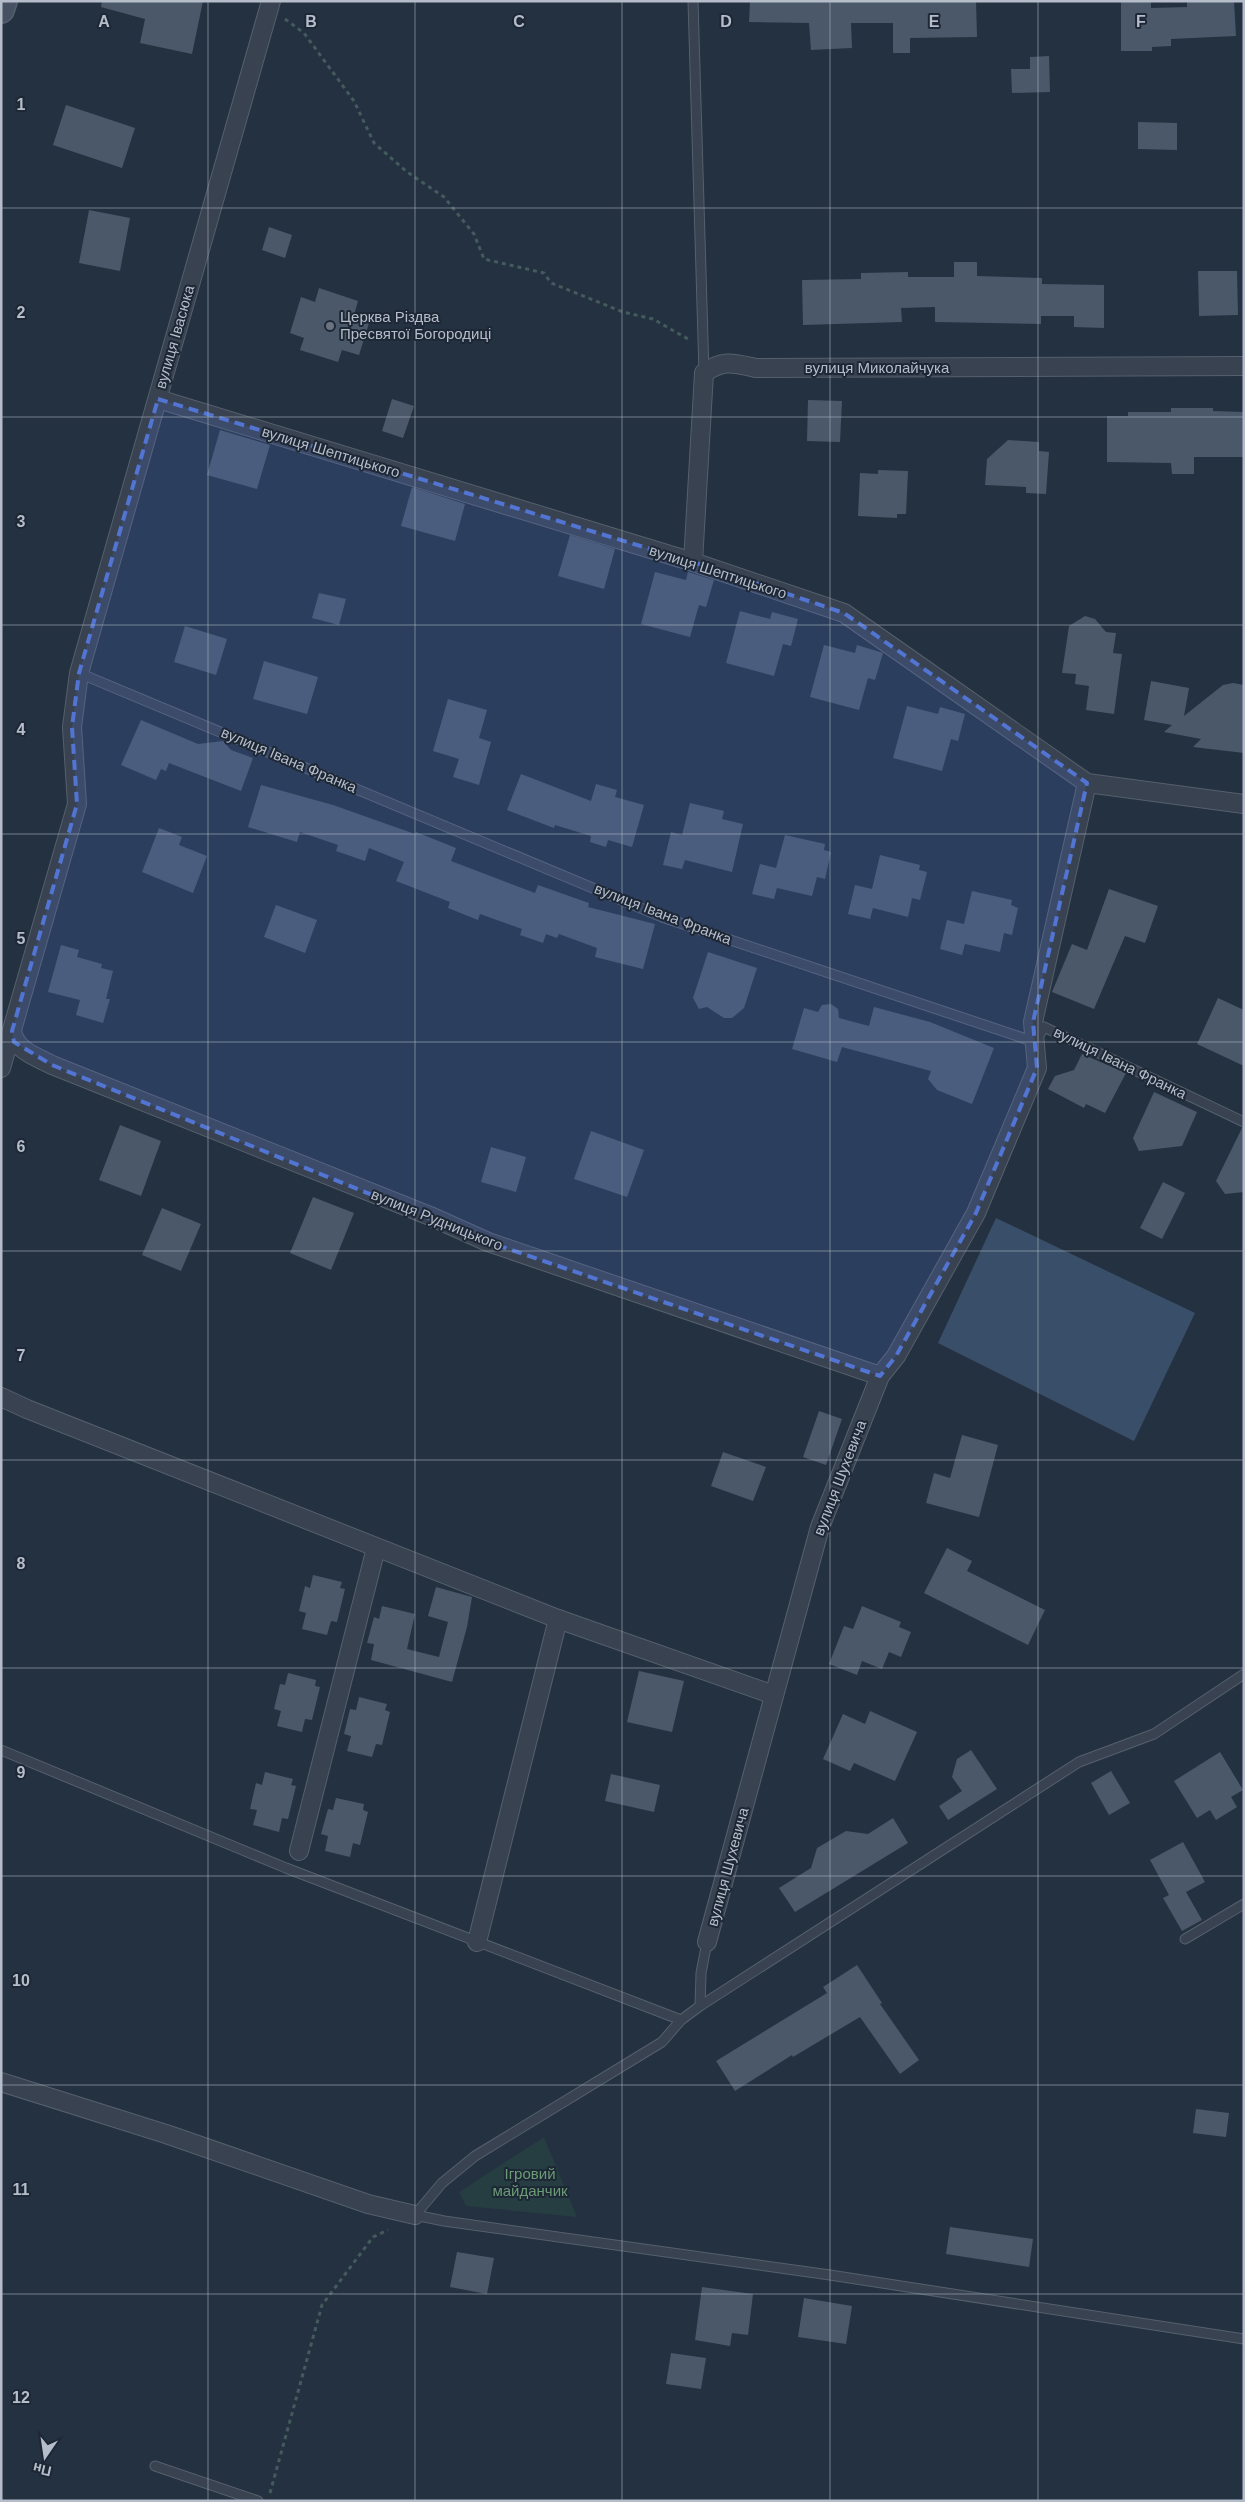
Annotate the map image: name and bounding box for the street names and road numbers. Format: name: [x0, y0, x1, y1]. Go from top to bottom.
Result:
street label: вулиця Івасюка: [152, 282, 198, 391]
street label: вулиця Миколайчука: [805, 359, 950, 376]
street label: вулиця Шептицького: [260, 422, 402, 481]
street label: вулиця Шептицького: [647, 541, 789, 602]
street label: вулиця Івана Франка: [219, 723, 360, 796]
street label: вулиця Івана Франка: [592, 880, 735, 948]
street label: вулиця Івана Франка: [1051, 1023, 1190, 1102]
street label: вулиця Рудницького: [369, 1185, 505, 1254]
street label: вулиця Шухевича: [810, 1417, 870, 1538]
street label: вулиця Шухевича: [703, 1805, 752, 1928]

